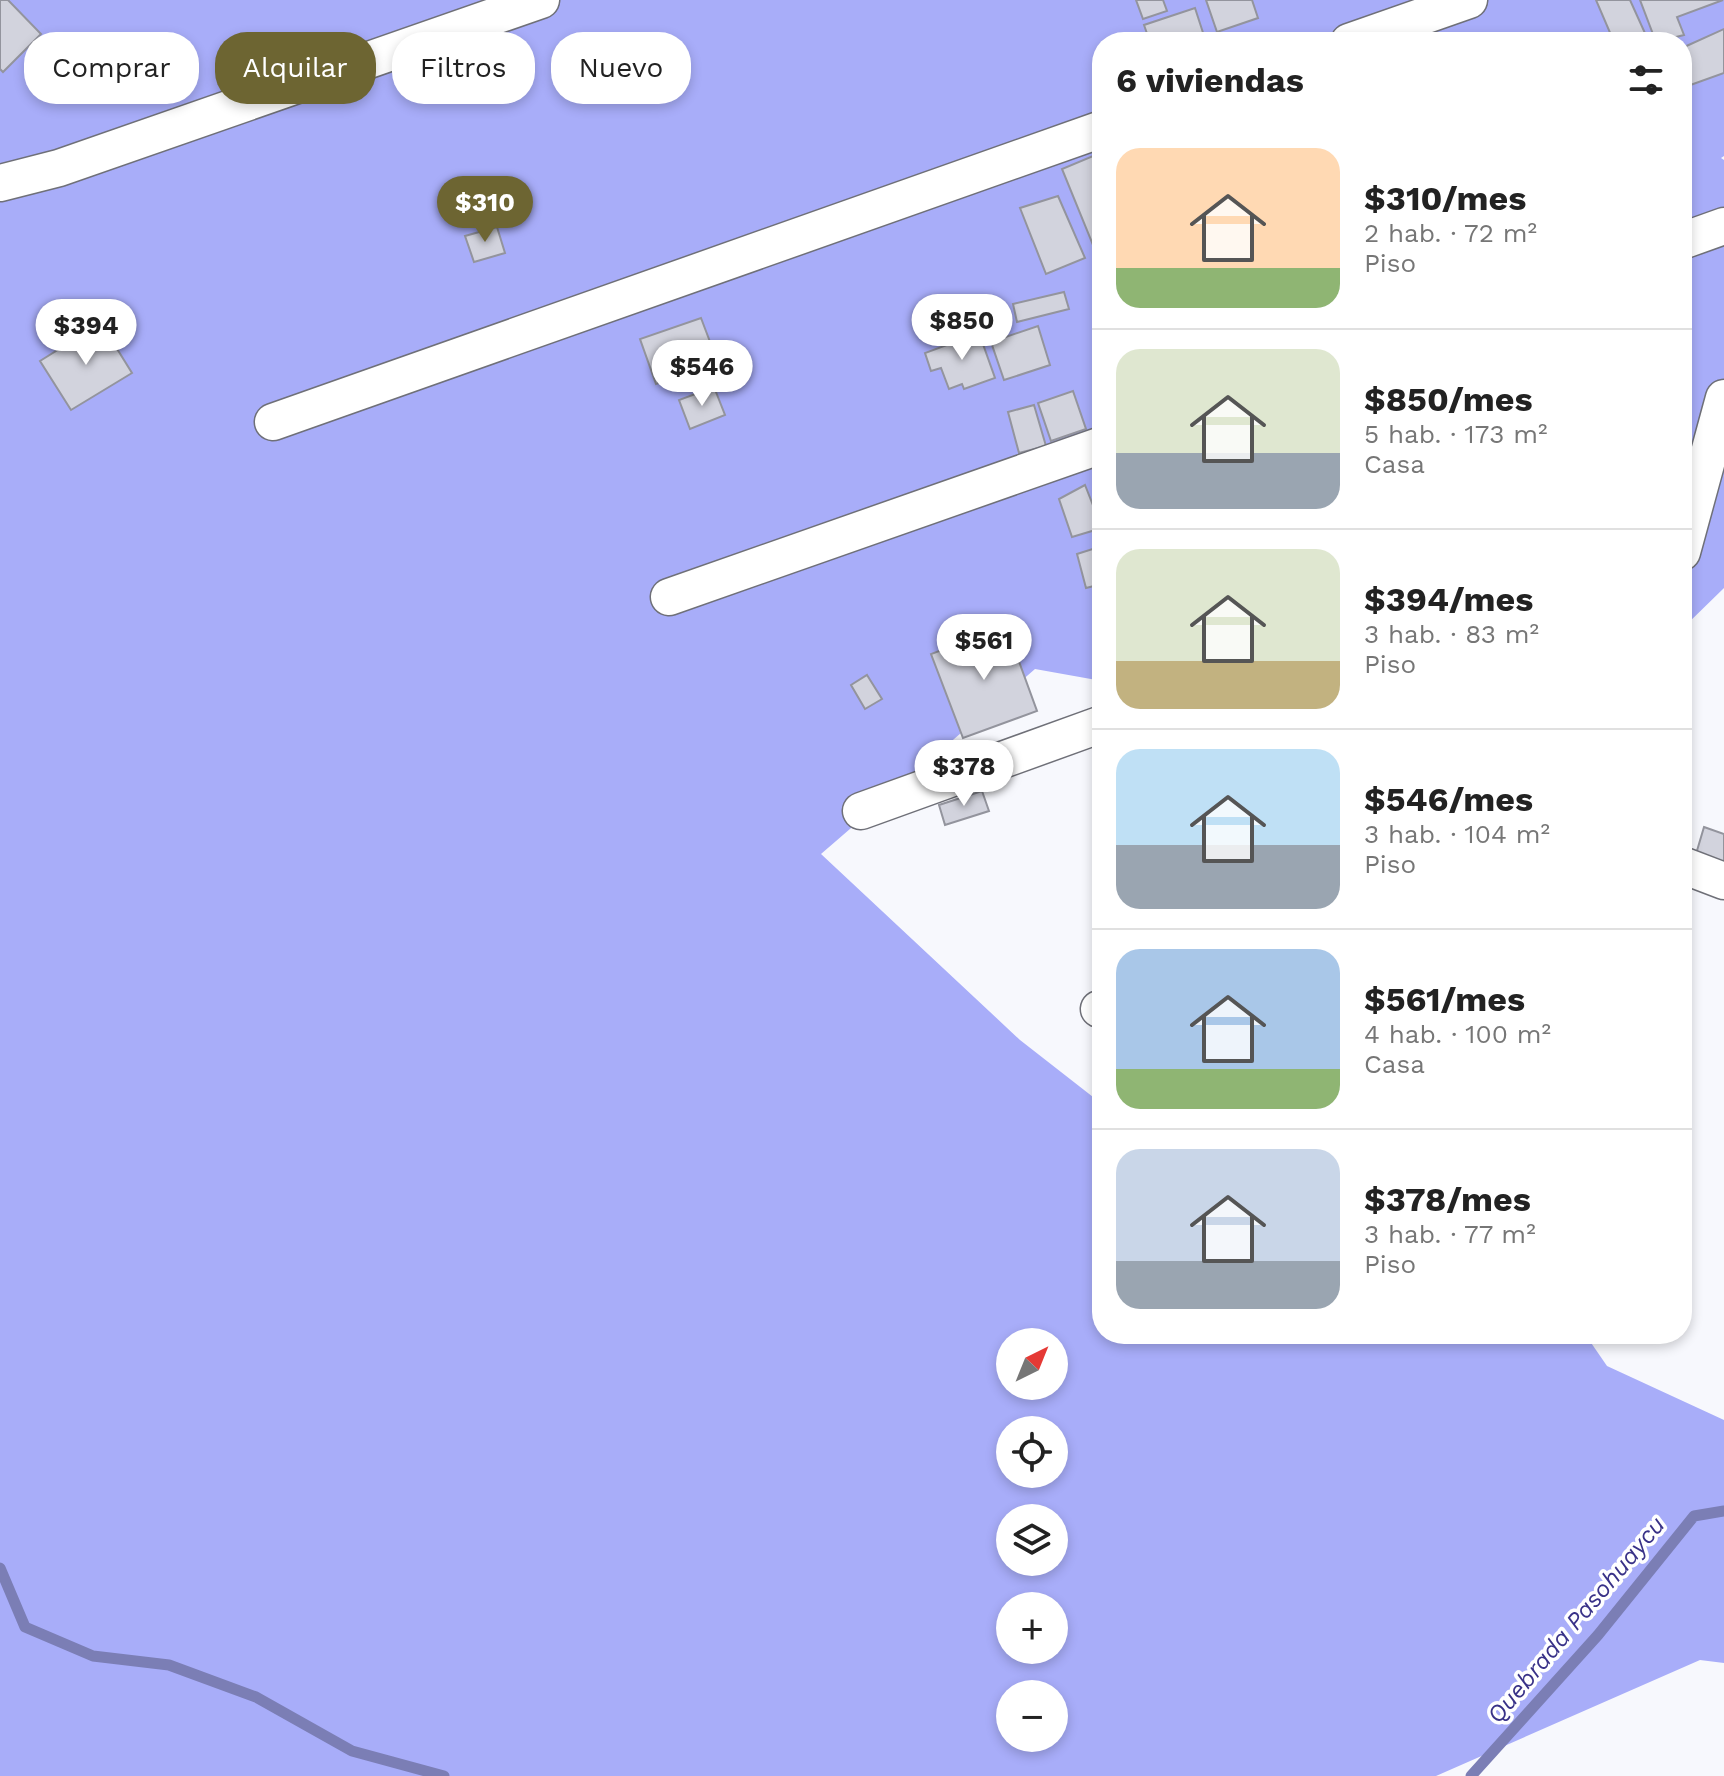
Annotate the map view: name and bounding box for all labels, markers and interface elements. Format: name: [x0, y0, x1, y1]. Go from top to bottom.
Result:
chip: Comprar: [24, 32, 199, 104]
chip: Alquilar: [215, 32, 376, 104]
chip: Filtros: [392, 32, 535, 104]
chip: Nuevo: [551, 32, 691, 104]
icon: filters: [1624, 58, 1668, 102]
text: 6 viviendas: [1116, 60, 1304, 100]
pin: $310: [438, 176, 532, 244]
text: $310/mes: [1364, 178, 1526, 218]
icon: home: [1180, 180, 1276, 276]
text: $310: [455, 187, 515, 217]
text: 2 hab. · 72 m²: [1364, 218, 1537, 248]
text: Piso: [1364, 248, 1416, 278]
pin: $850: [915, 294, 1009, 362]
pin: $394: [39, 299, 133, 367]
text: $850: [930, 305, 994, 335]
text: $394: [54, 310, 118, 340]
pin: $546: [655, 340, 749, 408]
text: $546: [670, 351, 734, 381]
text: $850/mes: [1364, 379, 1533, 419]
icon: home: [1180, 381, 1276, 477]
text: 5 hab. · 173 m²: [1364, 419, 1548, 449]
text: Casa: [1364, 449, 1425, 479]
text: $394/mes: [1364, 579, 1533, 619]
icon: home: [1180, 581, 1276, 677]
pin: $561: [937, 614, 1031, 682]
text: 3 hab. · 83 m²: [1364, 619, 1539, 649]
text: $561: [955, 625, 1013, 655]
text: Piso: [1364, 649, 1416, 679]
pin: $378: [917, 740, 1011, 808]
text: $378: [933, 751, 995, 781]
text: $546/mes: [1364, 779, 1533, 819]
icon: home: [1180, 781, 1276, 877]
text: 3 hab. · 104 m²: [1364, 819, 1550, 849]
text: Piso: [1364, 849, 1416, 879]
text: $561/mes: [1364, 979, 1525, 1019]
icon: home: [1180, 981, 1276, 1077]
text: 4 hab. · 100 m²: [1364, 1019, 1551, 1049]
text: Casa: [1364, 1049, 1425, 1079]
text: $378/mes: [1364, 1179, 1531, 1219]
icon: home: [1180, 1181, 1276, 1277]
text: 3 hab. · 77 m²: [1364, 1219, 1536, 1249]
text: Piso: [1364, 1249, 1416, 1279]
north arrow: [996, 1328, 1068, 1400]
map controls: [996, 1328, 1068, 1752]
button: locate: [996, 1416, 1068, 1488]
button: layers: [996, 1504, 1068, 1576]
water label: Quebrada Pasohuaycu: [1481, 1511, 1671, 1729]
button: +: [996, 1592, 1068, 1664]
button: −: [996, 1680, 1068, 1752]

